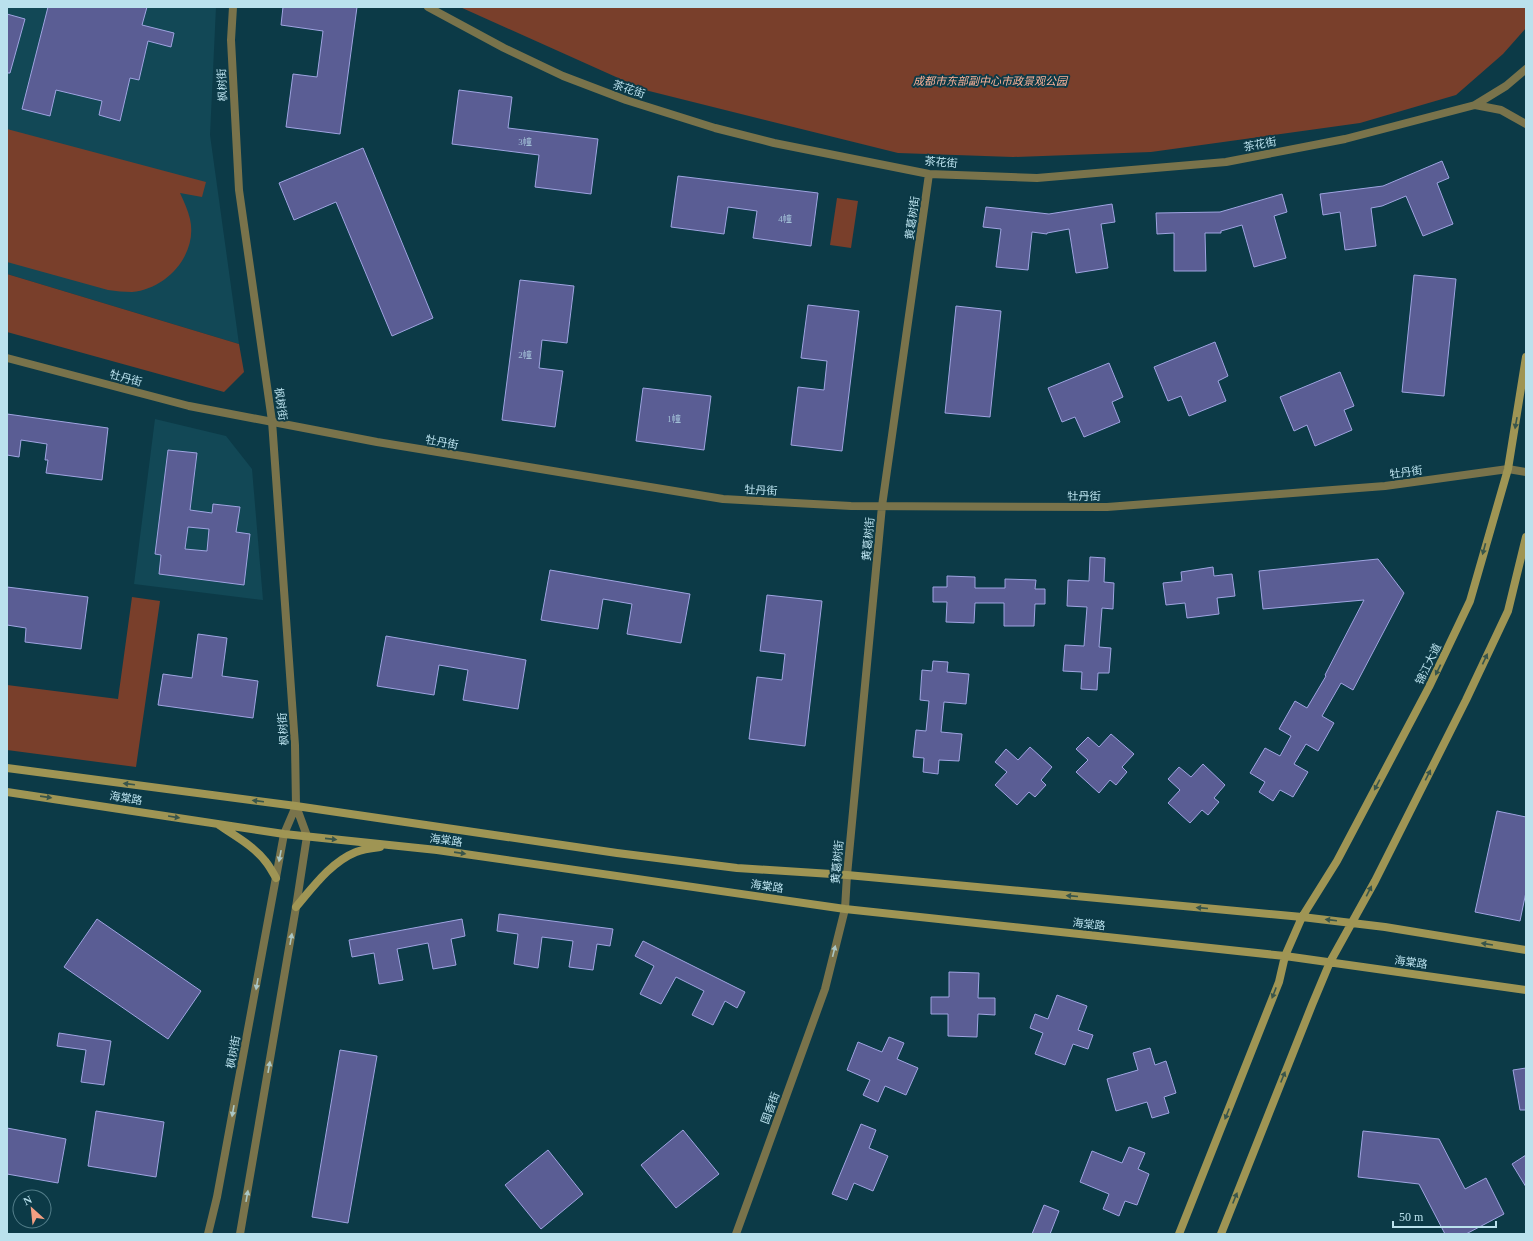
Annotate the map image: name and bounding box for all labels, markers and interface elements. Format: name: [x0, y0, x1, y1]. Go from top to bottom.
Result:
street label: 枫树街: [215, 68, 229, 102]
park label: 成都市东部副中心市政景观公园: [913, 75, 1069, 87]
street label: 茶花街: [611, 78, 647, 100]
street label: 茶花街: [1243, 135, 1277, 153]
house number: 3幢: [518, 136, 532, 147]
street label: 茶花街: [924, 155, 958, 169]
street label: 黄葛树街: [903, 195, 921, 241]
house number: 4幢: [778, 213, 792, 224]
house number: 2幢: [518, 349, 532, 360]
street label: 牡丹街: [109, 368, 143, 388]
street label: 枫树街: [273, 387, 289, 421]
house number: 1幢: [667, 413, 681, 424]
one-way arrow: [1512, 417, 1518, 429]
street label: 牡丹街: [425, 433, 459, 451]
street label: 牡丹街: [1389, 464, 1423, 480]
street label: 牡丹街: [744, 483, 778, 497]
street label: 牡丹街: [1068, 490, 1101, 502]
street label: 黄葛树街: [860, 517, 876, 561]
one-way arrow: [1481, 543, 1487, 555]
street label: 锦江大道: [1413, 642, 1443, 686]
one-way arrow: [1482, 653, 1488, 664]
one-way arrow: [1435, 664, 1441, 676]
street label: 枫树街: [276, 712, 290, 746]
one-way arrow: [1425, 770, 1431, 781]
one-way arrow: [1374, 779, 1381, 791]
one-way arrow: [123, 781, 135, 787]
street label: 海棠路: [109, 789, 143, 807]
one-way arrow: [40, 794, 52, 800]
one-way arrow: [252, 798, 264, 804]
one-way arrow: [168, 814, 180, 820]
street label: 海棠路: [429, 832, 463, 848]
one-way arrow: [324, 835, 337, 842]
street label: 黄葛树街: [829, 840, 845, 884]
one-way arrow: [277, 850, 283, 862]
one-way arrow: [454, 850, 466, 856]
street label: 海棠路: [750, 878, 784, 894]
one-way arrow: [1366, 886, 1373, 897]
one-way arrow: [1066, 892, 1078, 899]
one-way arrow: [1196, 904, 1208, 911]
street label: 海棠路: [1072, 916, 1106, 932]
one-way arrow: [1325, 917, 1337, 924]
one-way arrow: [288, 933, 294, 945]
one-way arrow: [1481, 940, 1494, 946]
one-way arrow: [832, 945, 838, 957]
street label: 海棠路: [1394, 954, 1428, 970]
one-way arrow: [253, 977, 259, 990]
one-way arrow: [1271, 988, 1277, 1000]
street label: 枫树街: [224, 1035, 242, 1069]
one-way arrow: [266, 1061, 272, 1074]
one-way arrow: [1281, 1071, 1287, 1083]
street label: 国香街: [759, 1090, 781, 1126]
one-way arrow: [230, 1105, 236, 1117]
one-way arrow: [1223, 1109, 1229, 1121]
north arrow: [12, 1189, 52, 1229]
one-way arrow: [244, 1189, 250, 1202]
one-way arrow: [1232, 1192, 1238, 1203]
text: N: [21, 1193, 34, 1207]
scale bar: [1393, 1203, 1496, 1229]
text: 50 m: [1399, 1210, 1424, 1224]

